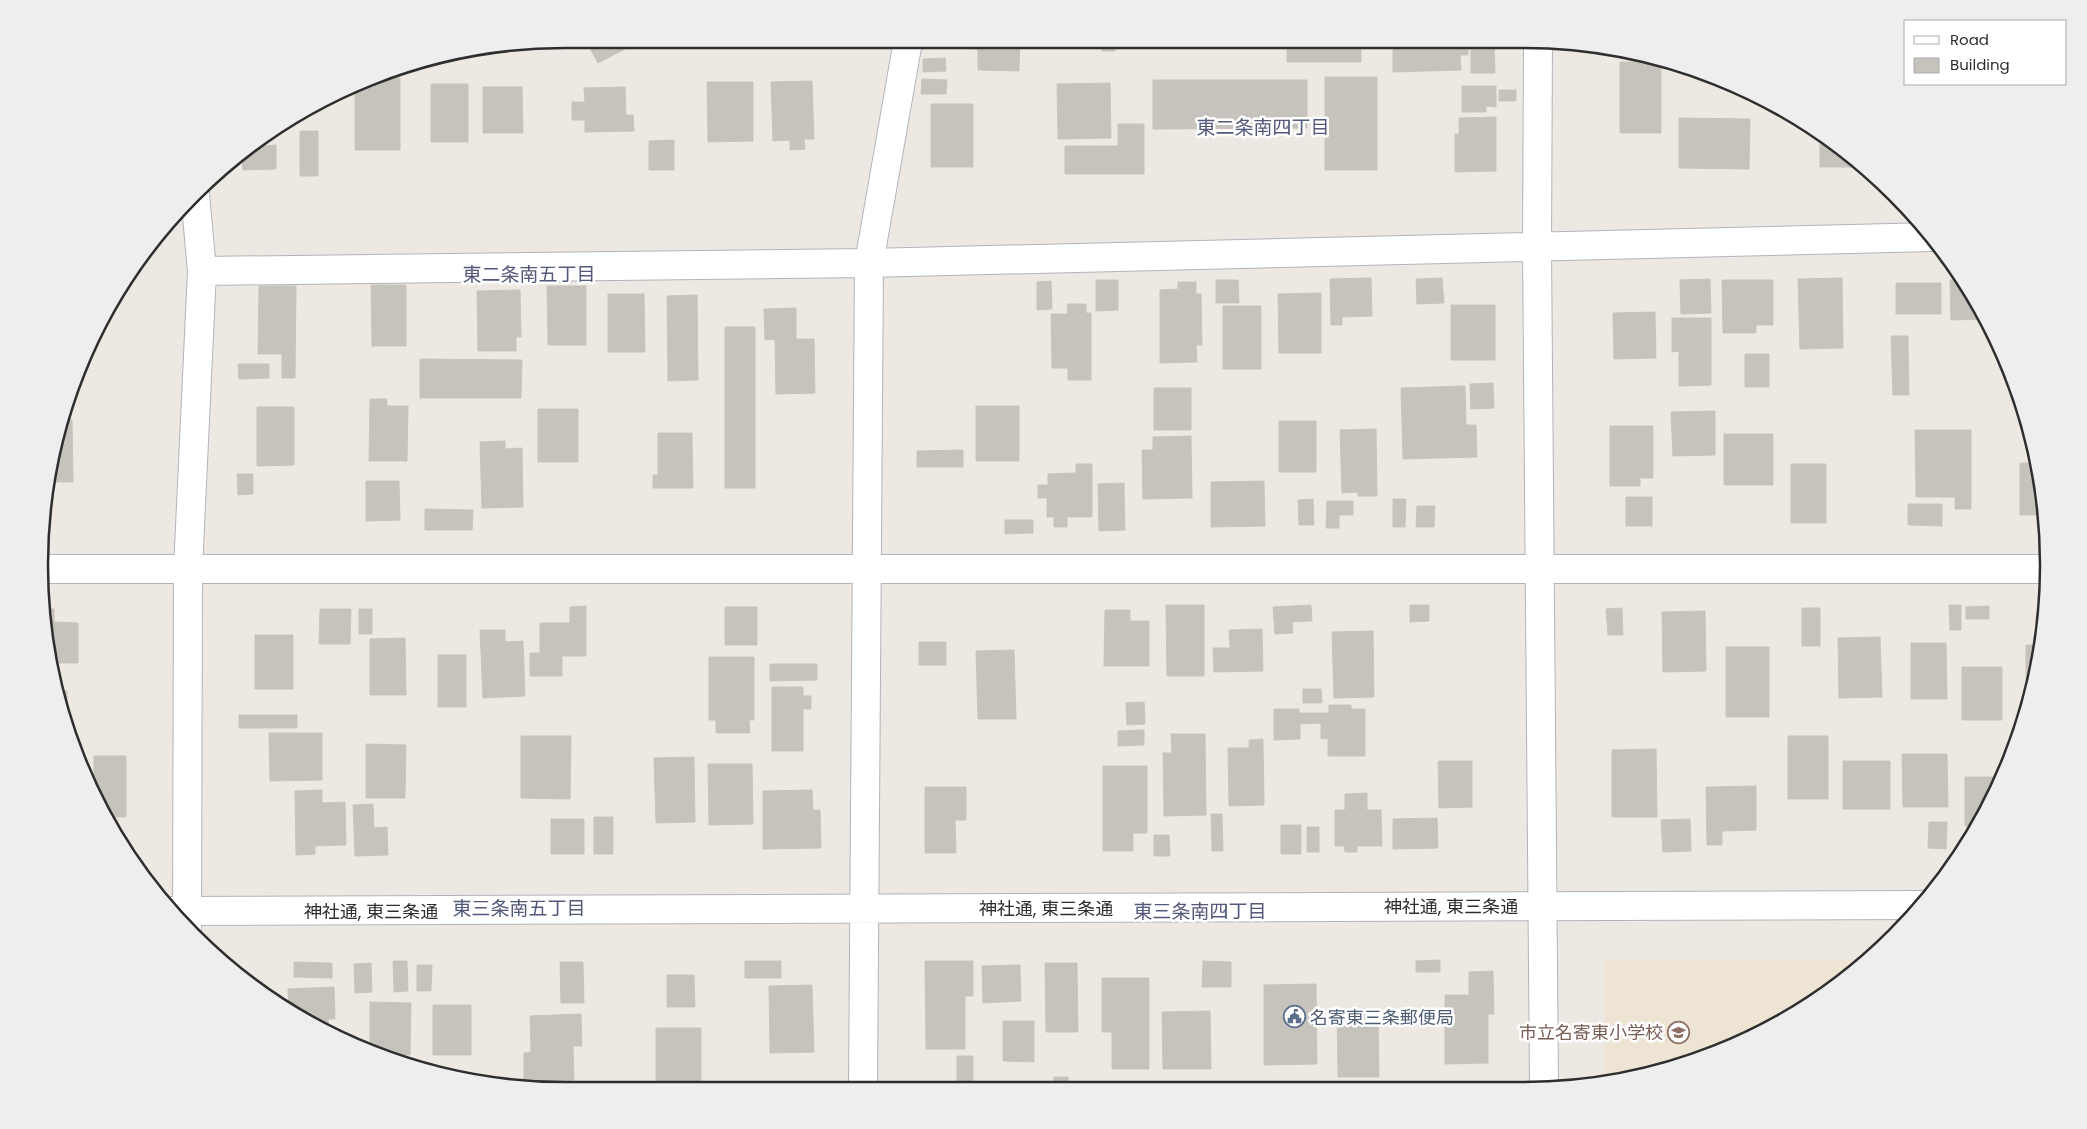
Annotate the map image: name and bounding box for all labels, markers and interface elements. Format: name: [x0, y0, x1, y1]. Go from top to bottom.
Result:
legend: [1904, 20, 2067, 85]
text: Road: [1950, 29, 1989, 50]
text: Building: [1950, 54, 2010, 75]
district label: 東二条南四丁目: [1196, 114, 1330, 141]
district label: 東二条南五丁目: [462, 261, 596, 288]
street label: 神社通, 東三条通: [1384, 894, 1518, 919]
district label: 東三条南五丁目: [452, 895, 586, 922]
street label: 神社通, 東三条通: [979, 896, 1113, 921]
district label: 東三条南四丁目: [1133, 898, 1267, 925]
street label: 神社通, 東三条通: [304, 899, 438, 924]
public building icon: 名寄東三条郵便局: [1282, 1005, 1306, 1029]
place label: 名寄東三条郵便局: [1310, 1005, 1454, 1030]
place label: 市立名寄東小学校: [1519, 1020, 1663, 1045]
school or university icon: 市立名寄東小学校: [1667, 1020, 1691, 1044]

